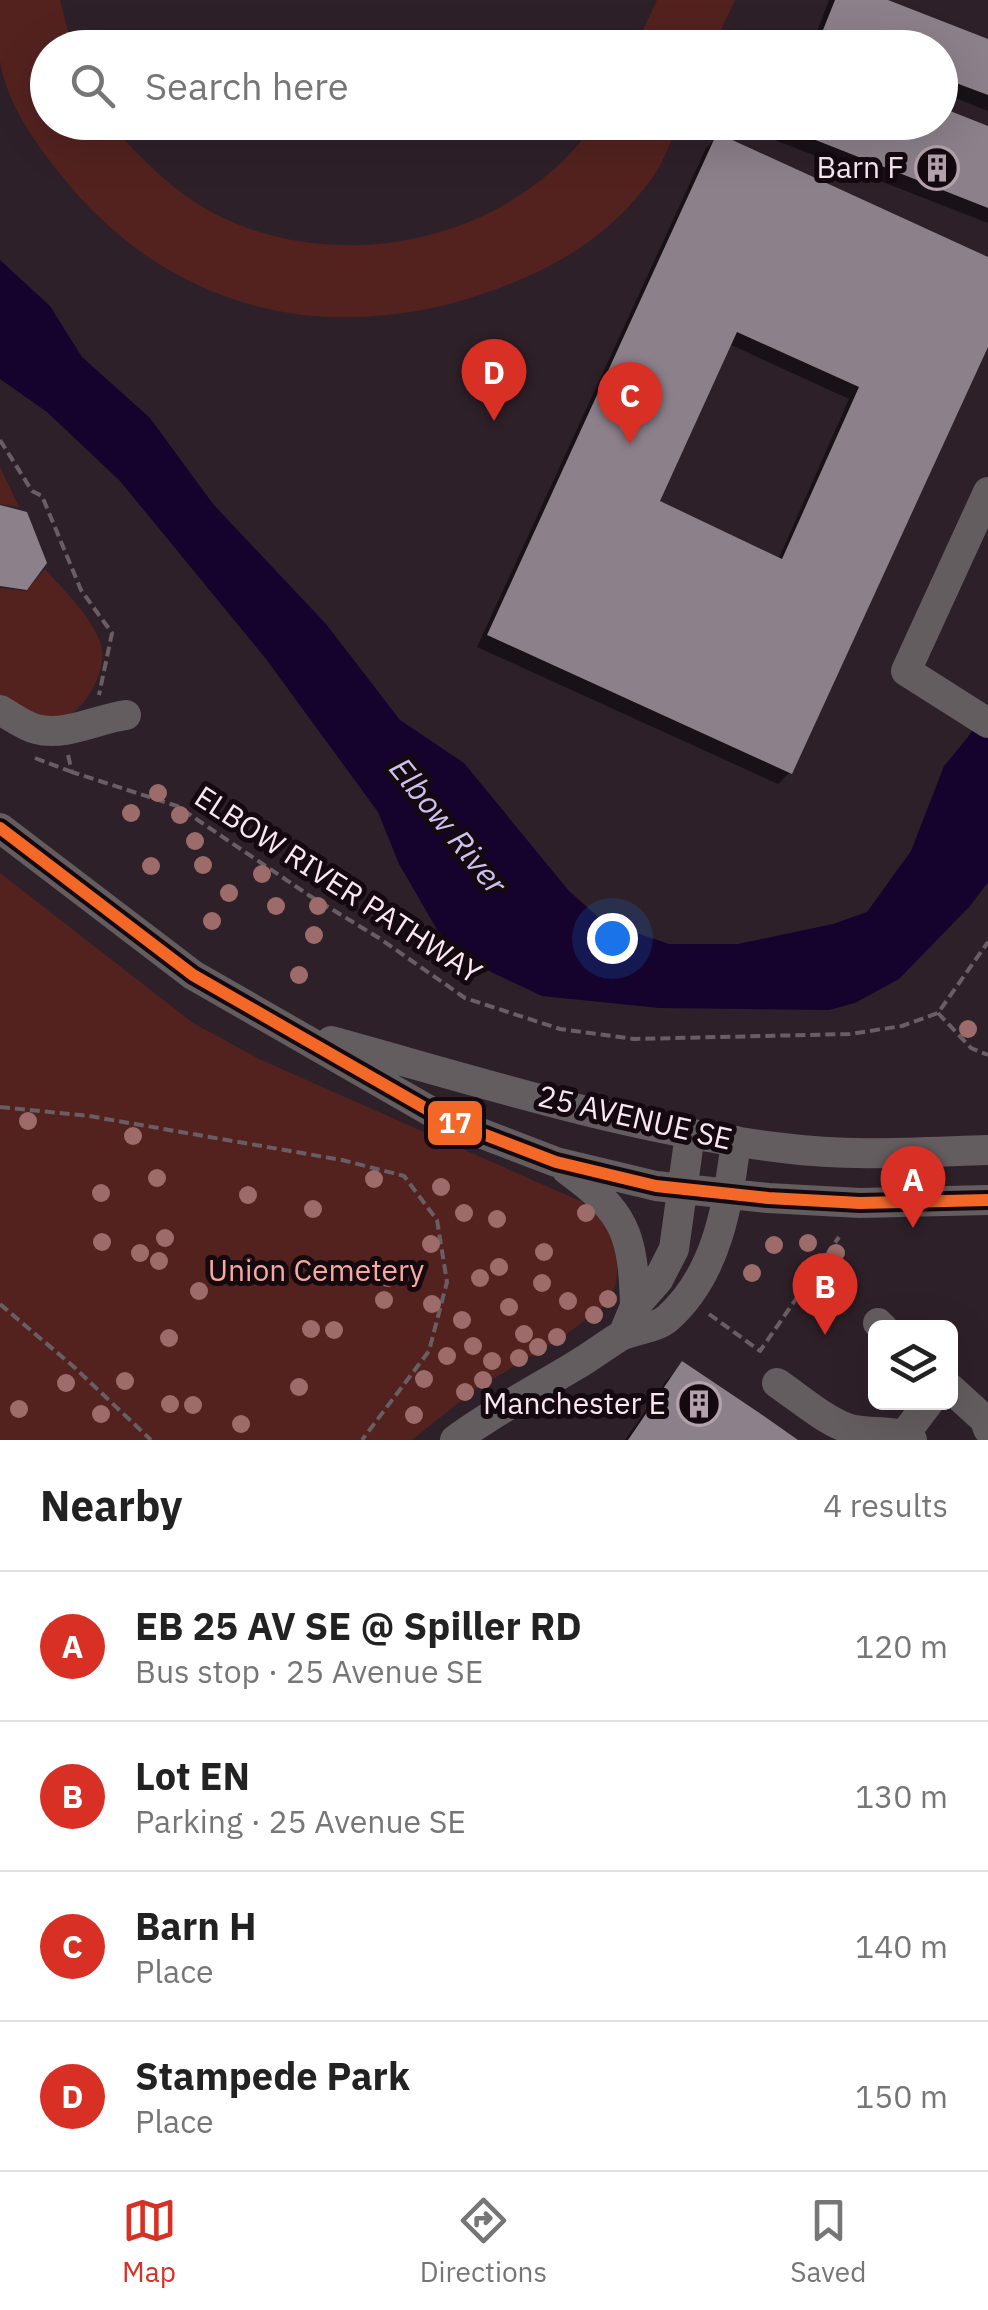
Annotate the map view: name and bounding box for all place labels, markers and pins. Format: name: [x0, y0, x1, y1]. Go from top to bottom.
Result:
building icon: Barn F: [914, 145, 960, 191]
place label: Barn F: [816, 147, 904, 186]
pin: D: [462, 338, 526, 421]
pin: C: [598, 362, 662, 444]
pin: A: [880, 1146, 946, 1228]
pin: B: [792, 1252, 858, 1335]
building icon: Manchester E: [676, 1381, 722, 1427]
place label: Manchester E: [483, 1383, 666, 1422]

